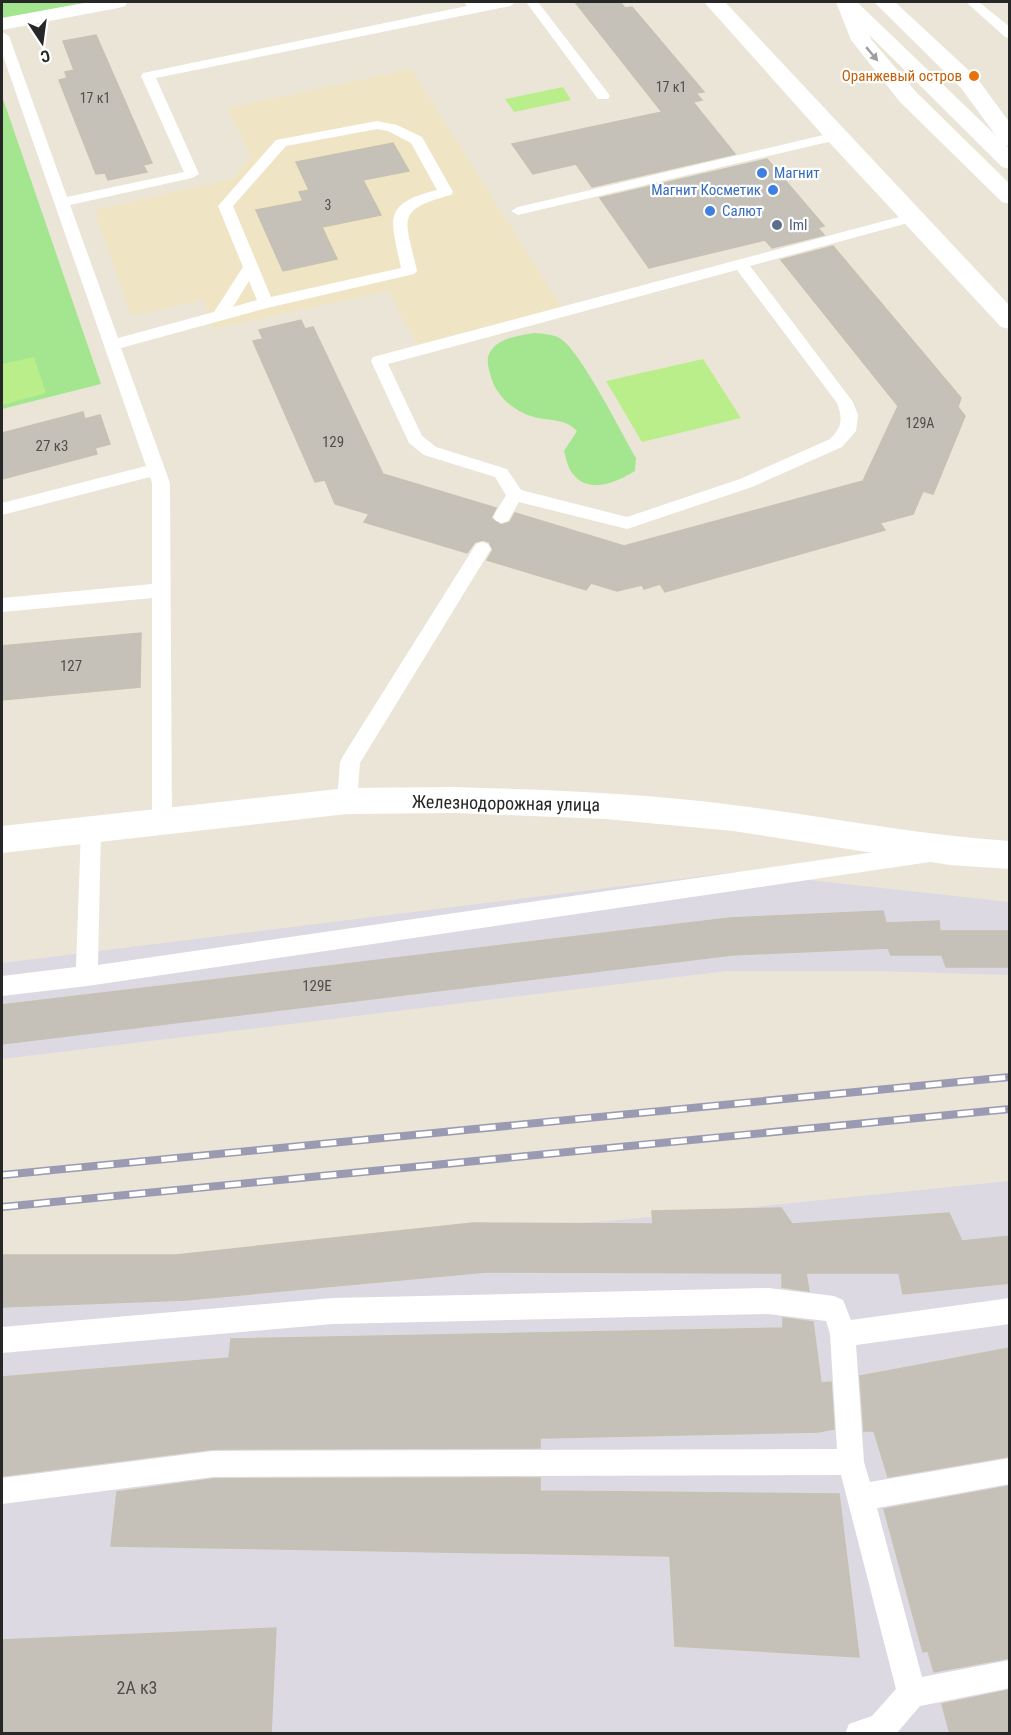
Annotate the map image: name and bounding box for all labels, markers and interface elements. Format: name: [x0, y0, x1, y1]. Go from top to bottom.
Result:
north arrow: [12, 12, 72, 72]
text: С: [39, 46, 52, 66]
one-way arrow: [865, 46, 878, 61]
place label: Оранжевый остров: [842, 67, 962, 85]
marker: Оранжевый остров: [967, 69, 981, 83]
house number: 17 к1: [656, 79, 686, 95]
house number: 17 к1: [80, 90, 110, 106]
place label: Магнит: [774, 164, 820, 182]
marker: Магнит: [755, 166, 769, 180]
place label: Магнит Косметик: [651, 181, 761, 199]
marker: Магнит Косметик: [766, 183, 780, 197]
house number: 3: [325, 197, 331, 213]
place label: Салют: [722, 202, 762, 220]
marker: Салют: [703, 204, 717, 218]
place label: Iml: [789, 216, 808, 234]
marker: Iml: [770, 218, 784, 232]
house number: 129А: [906, 415, 934, 431]
house number: 129: [322, 433, 344, 451]
house number: 27 к3: [36, 437, 68, 455]
house number: 127: [60, 657, 82, 675]
street label: Железнодорожная улица: [412, 791, 600, 815]
house number: 129Е: [302, 977, 332, 995]
house number: 2А к3: [117, 1677, 157, 1698]

